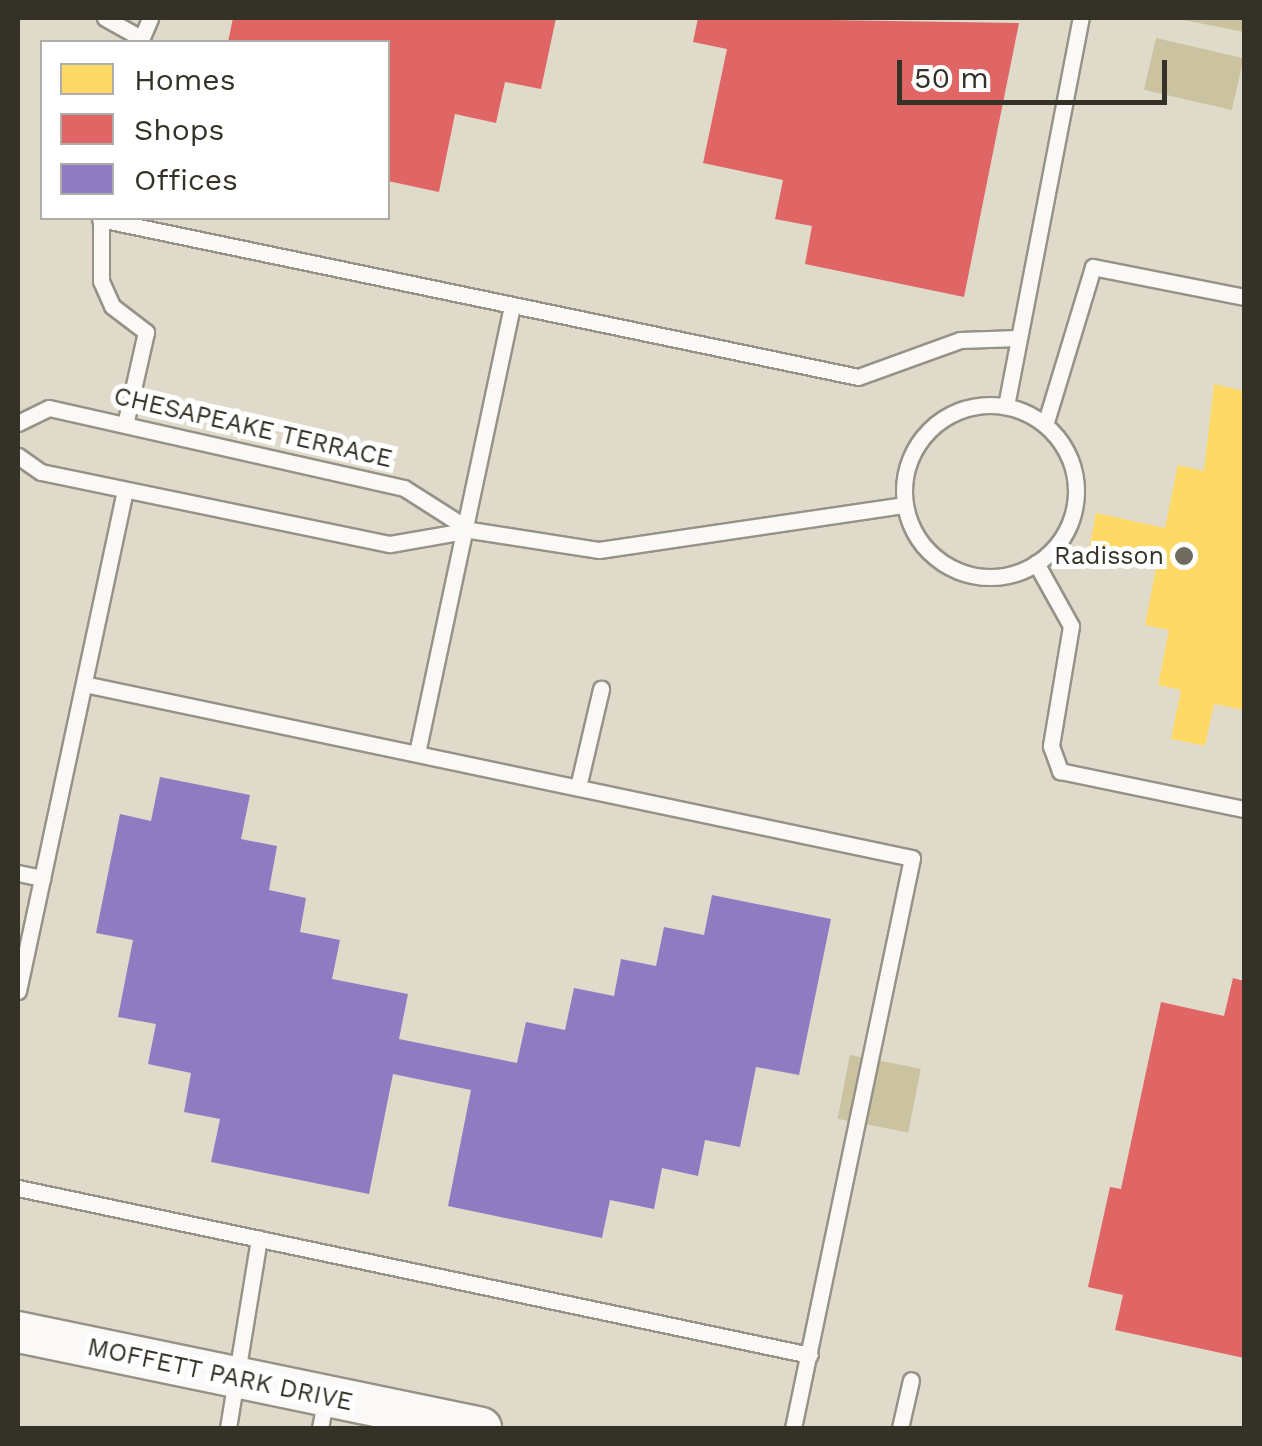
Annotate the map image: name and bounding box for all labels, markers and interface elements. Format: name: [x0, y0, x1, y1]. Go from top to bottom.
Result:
legend: [40, 40, 390, 220]
scale bar: [902, 40, 1172, 102]
text: 50 m: [914, 60, 989, 95]
text: Homes: [134, 62, 236, 97]
text: Shops: [134, 112, 224, 147]
text: Offices: [134, 162, 238, 197]
street label: CHESAPEAKE TERRACE: [110, 381, 396, 475]
place label: Radisson: [1054, 541, 1164, 571]
marker: Radisson: [1173, 545, 1195, 567]
street label: MOFFETT PARK DRIVE: [84, 1332, 356, 1418]

